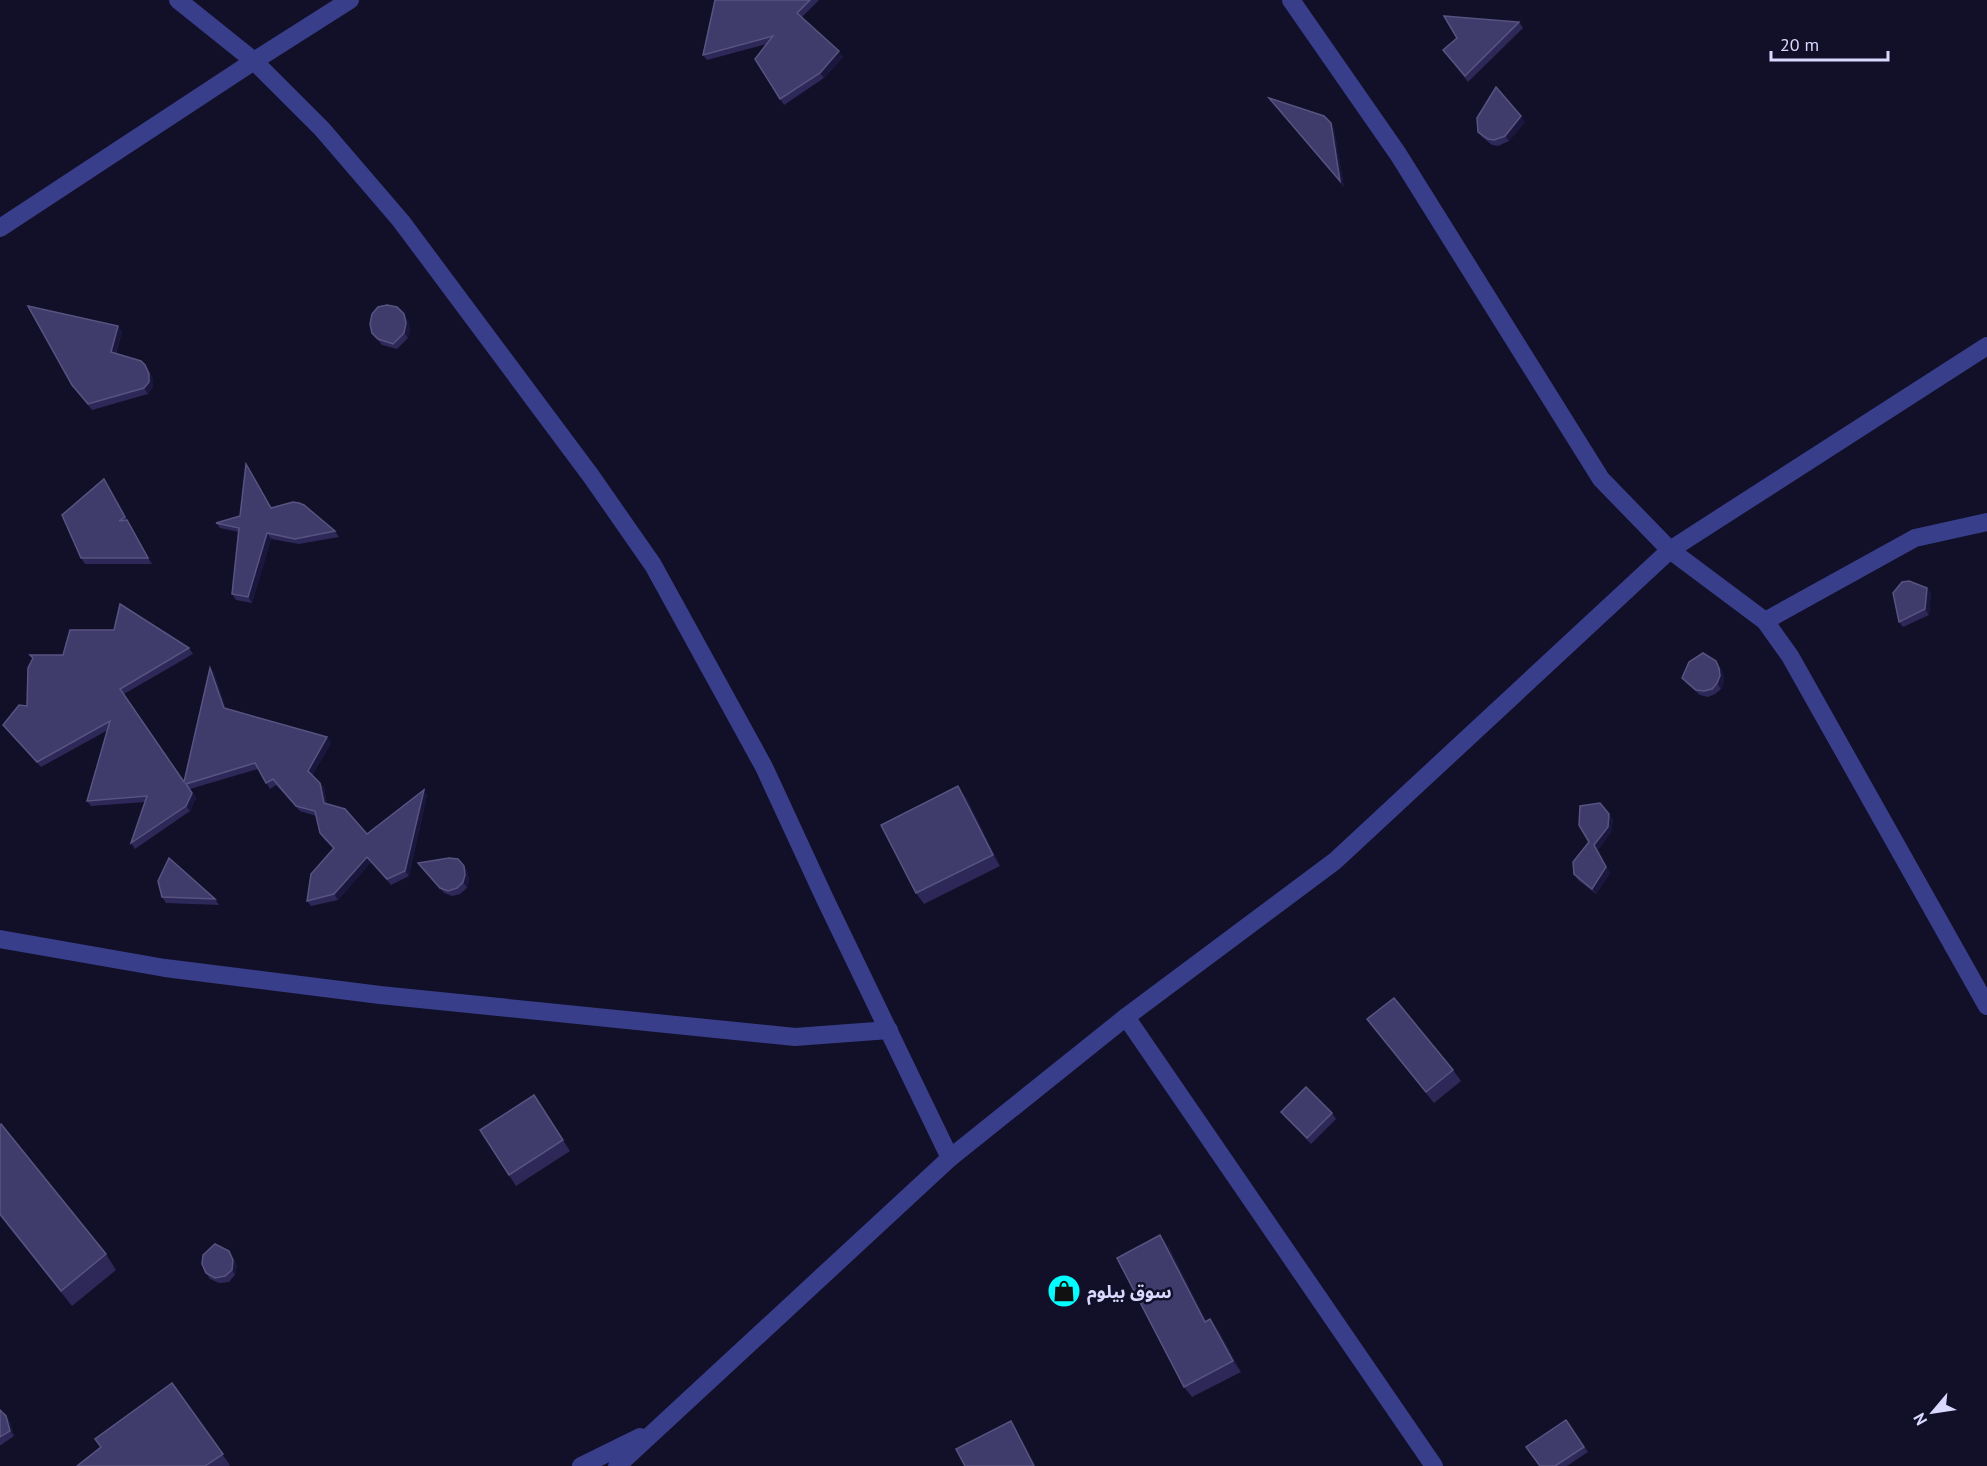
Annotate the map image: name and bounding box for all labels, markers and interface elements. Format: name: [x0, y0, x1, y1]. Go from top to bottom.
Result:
scale bar: [1771, 24, 1888, 62]
text: 20 m: [1780, 33, 1819, 56]
shop icon: سوق بيلوم: [1046, 1273, 1082, 1309]
place label: سوق بيلوم: [1087, 1280, 1172, 1305]
north arrow: [1903, 1382, 1963, 1442]
text: N: [1909, 1410, 1931, 1429]

